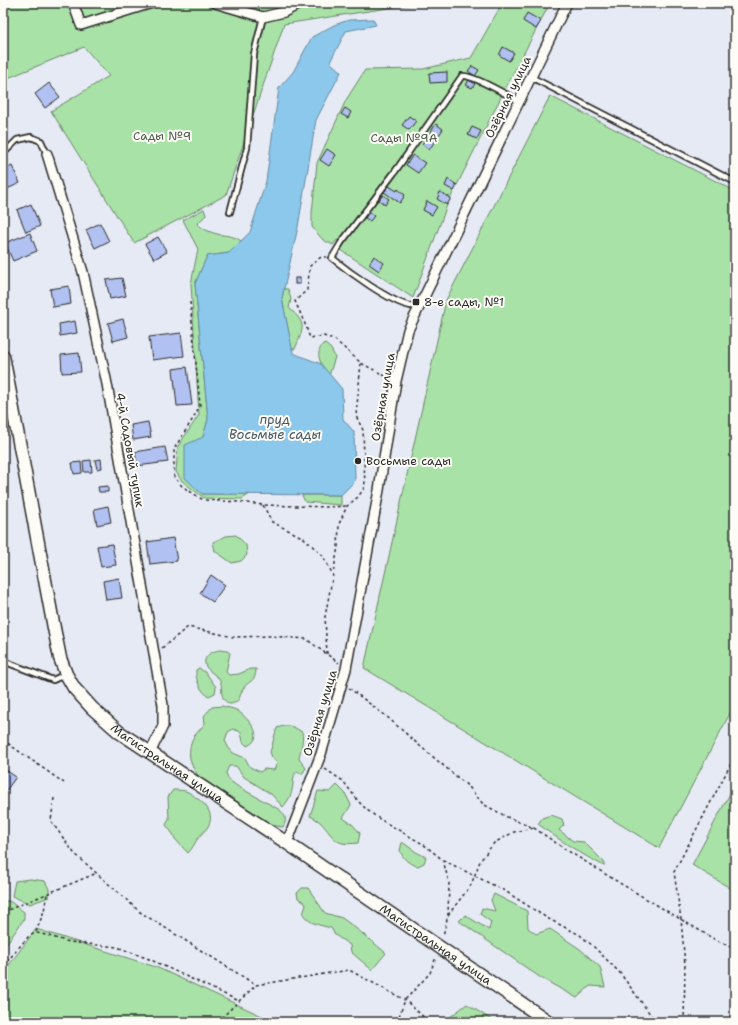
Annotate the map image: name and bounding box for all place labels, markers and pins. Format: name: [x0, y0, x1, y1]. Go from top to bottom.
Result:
place label: 8-е сады, №1: [424, 294, 504, 310]
marker: 8-е сады, №1: [411, 297, 421, 307]
place label: Восьмые сады: [366, 453, 451, 469]
marker: Восьмые сады: [353, 456, 363, 466]

